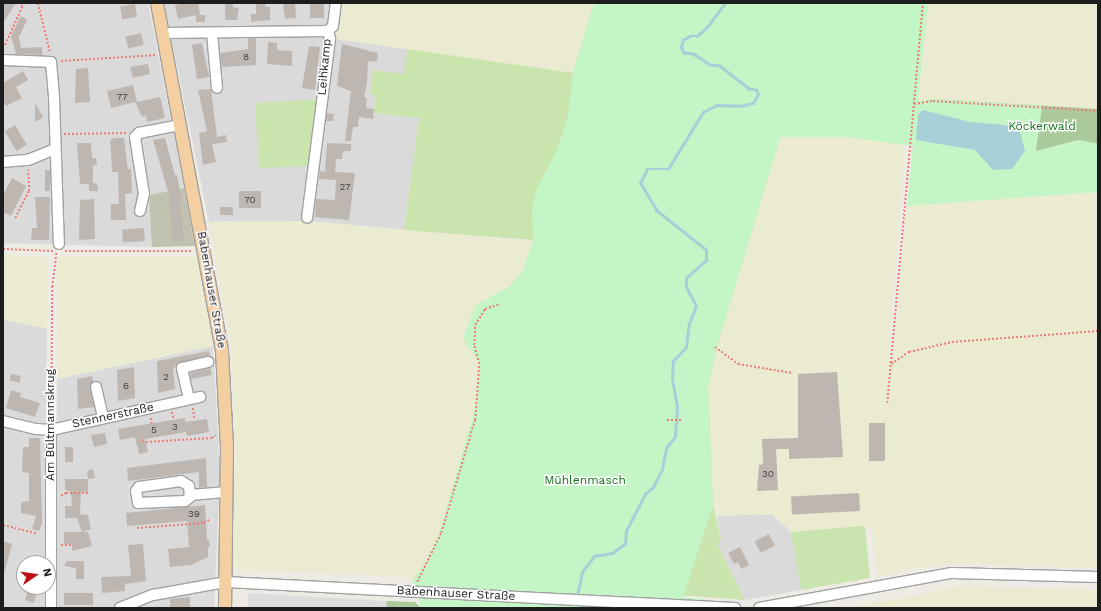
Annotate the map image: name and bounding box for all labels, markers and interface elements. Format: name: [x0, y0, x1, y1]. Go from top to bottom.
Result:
street label: Leihkamp: [315, 38, 335, 96]
house number: 8: [243, 51, 249, 63]
house number: 77: [116, 91, 128, 103]
park label: Köckerwald: [1008, 120, 1076, 134]
house number: 27: [339, 181, 351, 193]
house number: 70: [244, 194, 256, 206]
street label: Babenhauser Straße: [194, 230, 228, 350]
street label: Am Bültmannskrug: [44, 369, 58, 481]
house number: 2: [163, 371, 169, 383]
house number: 6: [123, 380, 129, 392]
street label: Stennerstraße: [71, 400, 155, 432]
house number: 3: [172, 421, 178, 433]
house number: 5: [151, 424, 157, 436]
house number: 30: [762, 468, 774, 480]
park label: Mühlenmasch: [544, 474, 626, 488]
house number: 39: [188, 508, 200, 520]
north arrow: [16, 555, 56, 595]
text: N: [40, 567, 54, 578]
street label: Babenhauser Straße: [396, 584, 516, 604]

